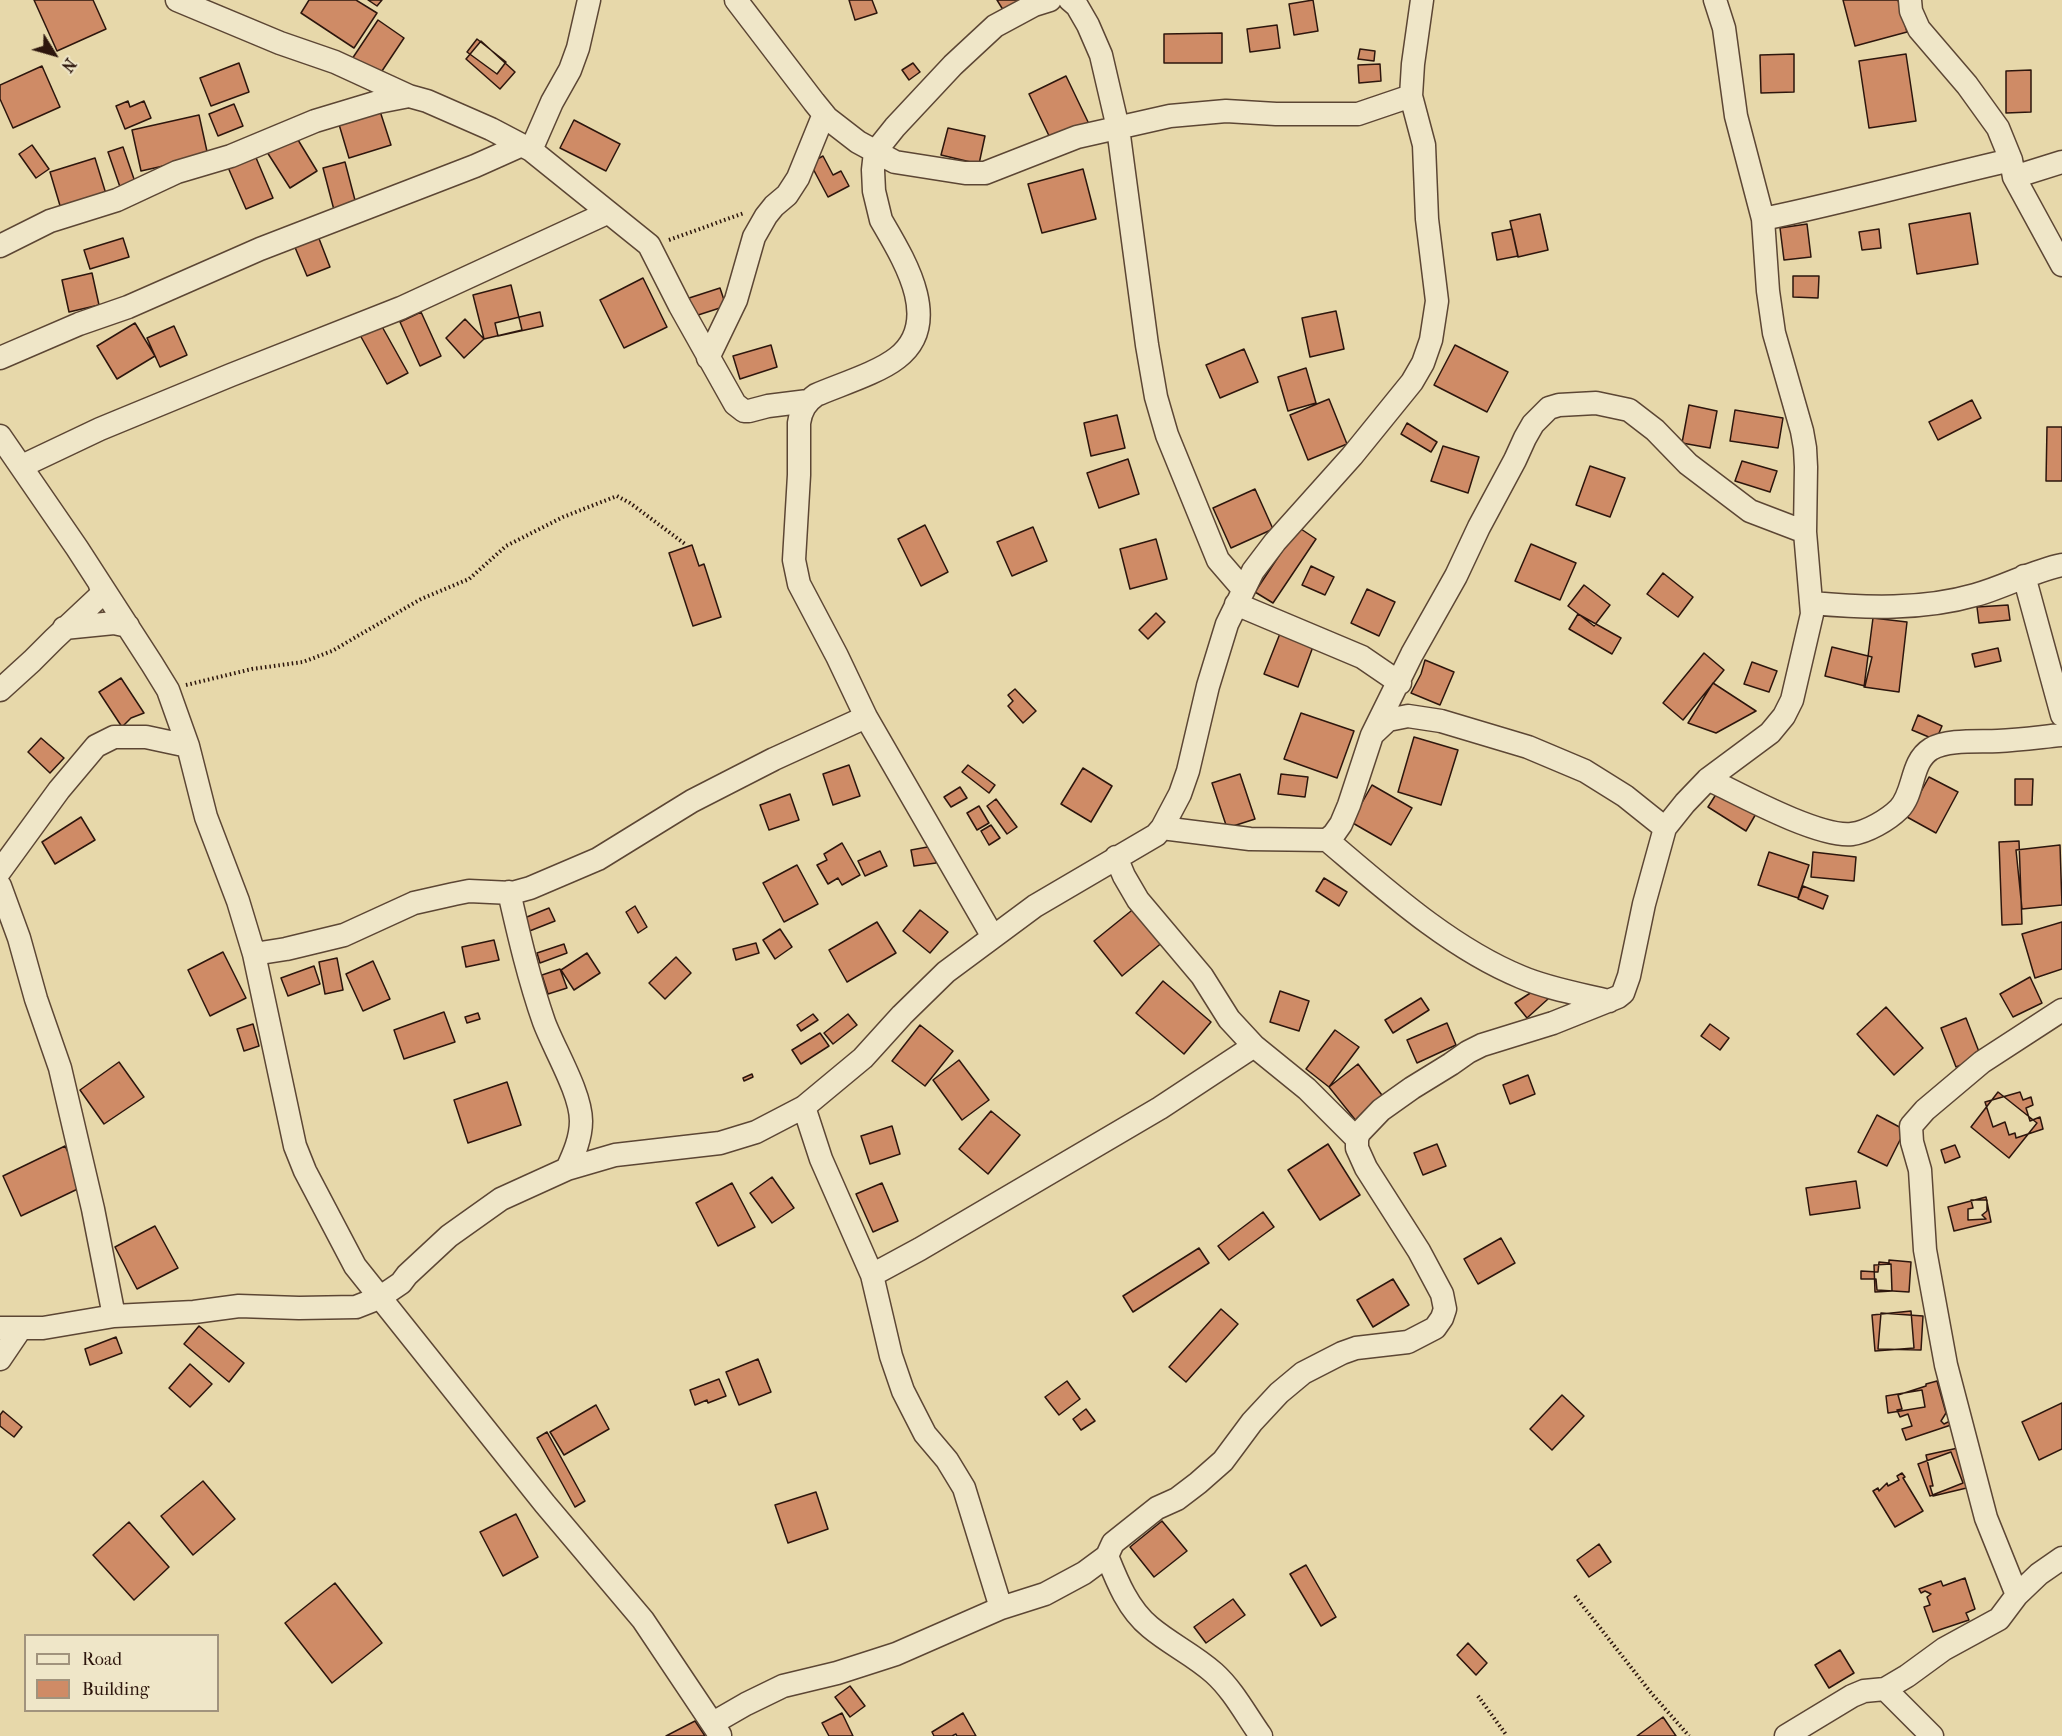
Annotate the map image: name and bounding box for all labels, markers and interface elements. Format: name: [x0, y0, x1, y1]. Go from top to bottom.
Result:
north arrow: [24, 24, 84, 84]
text: N: [58, 55, 80, 76]
legend: [24, 1634, 219, 1712]
text: Road: [82, 1649, 122, 1670]
text: Building: [82, 1679, 149, 1700]

